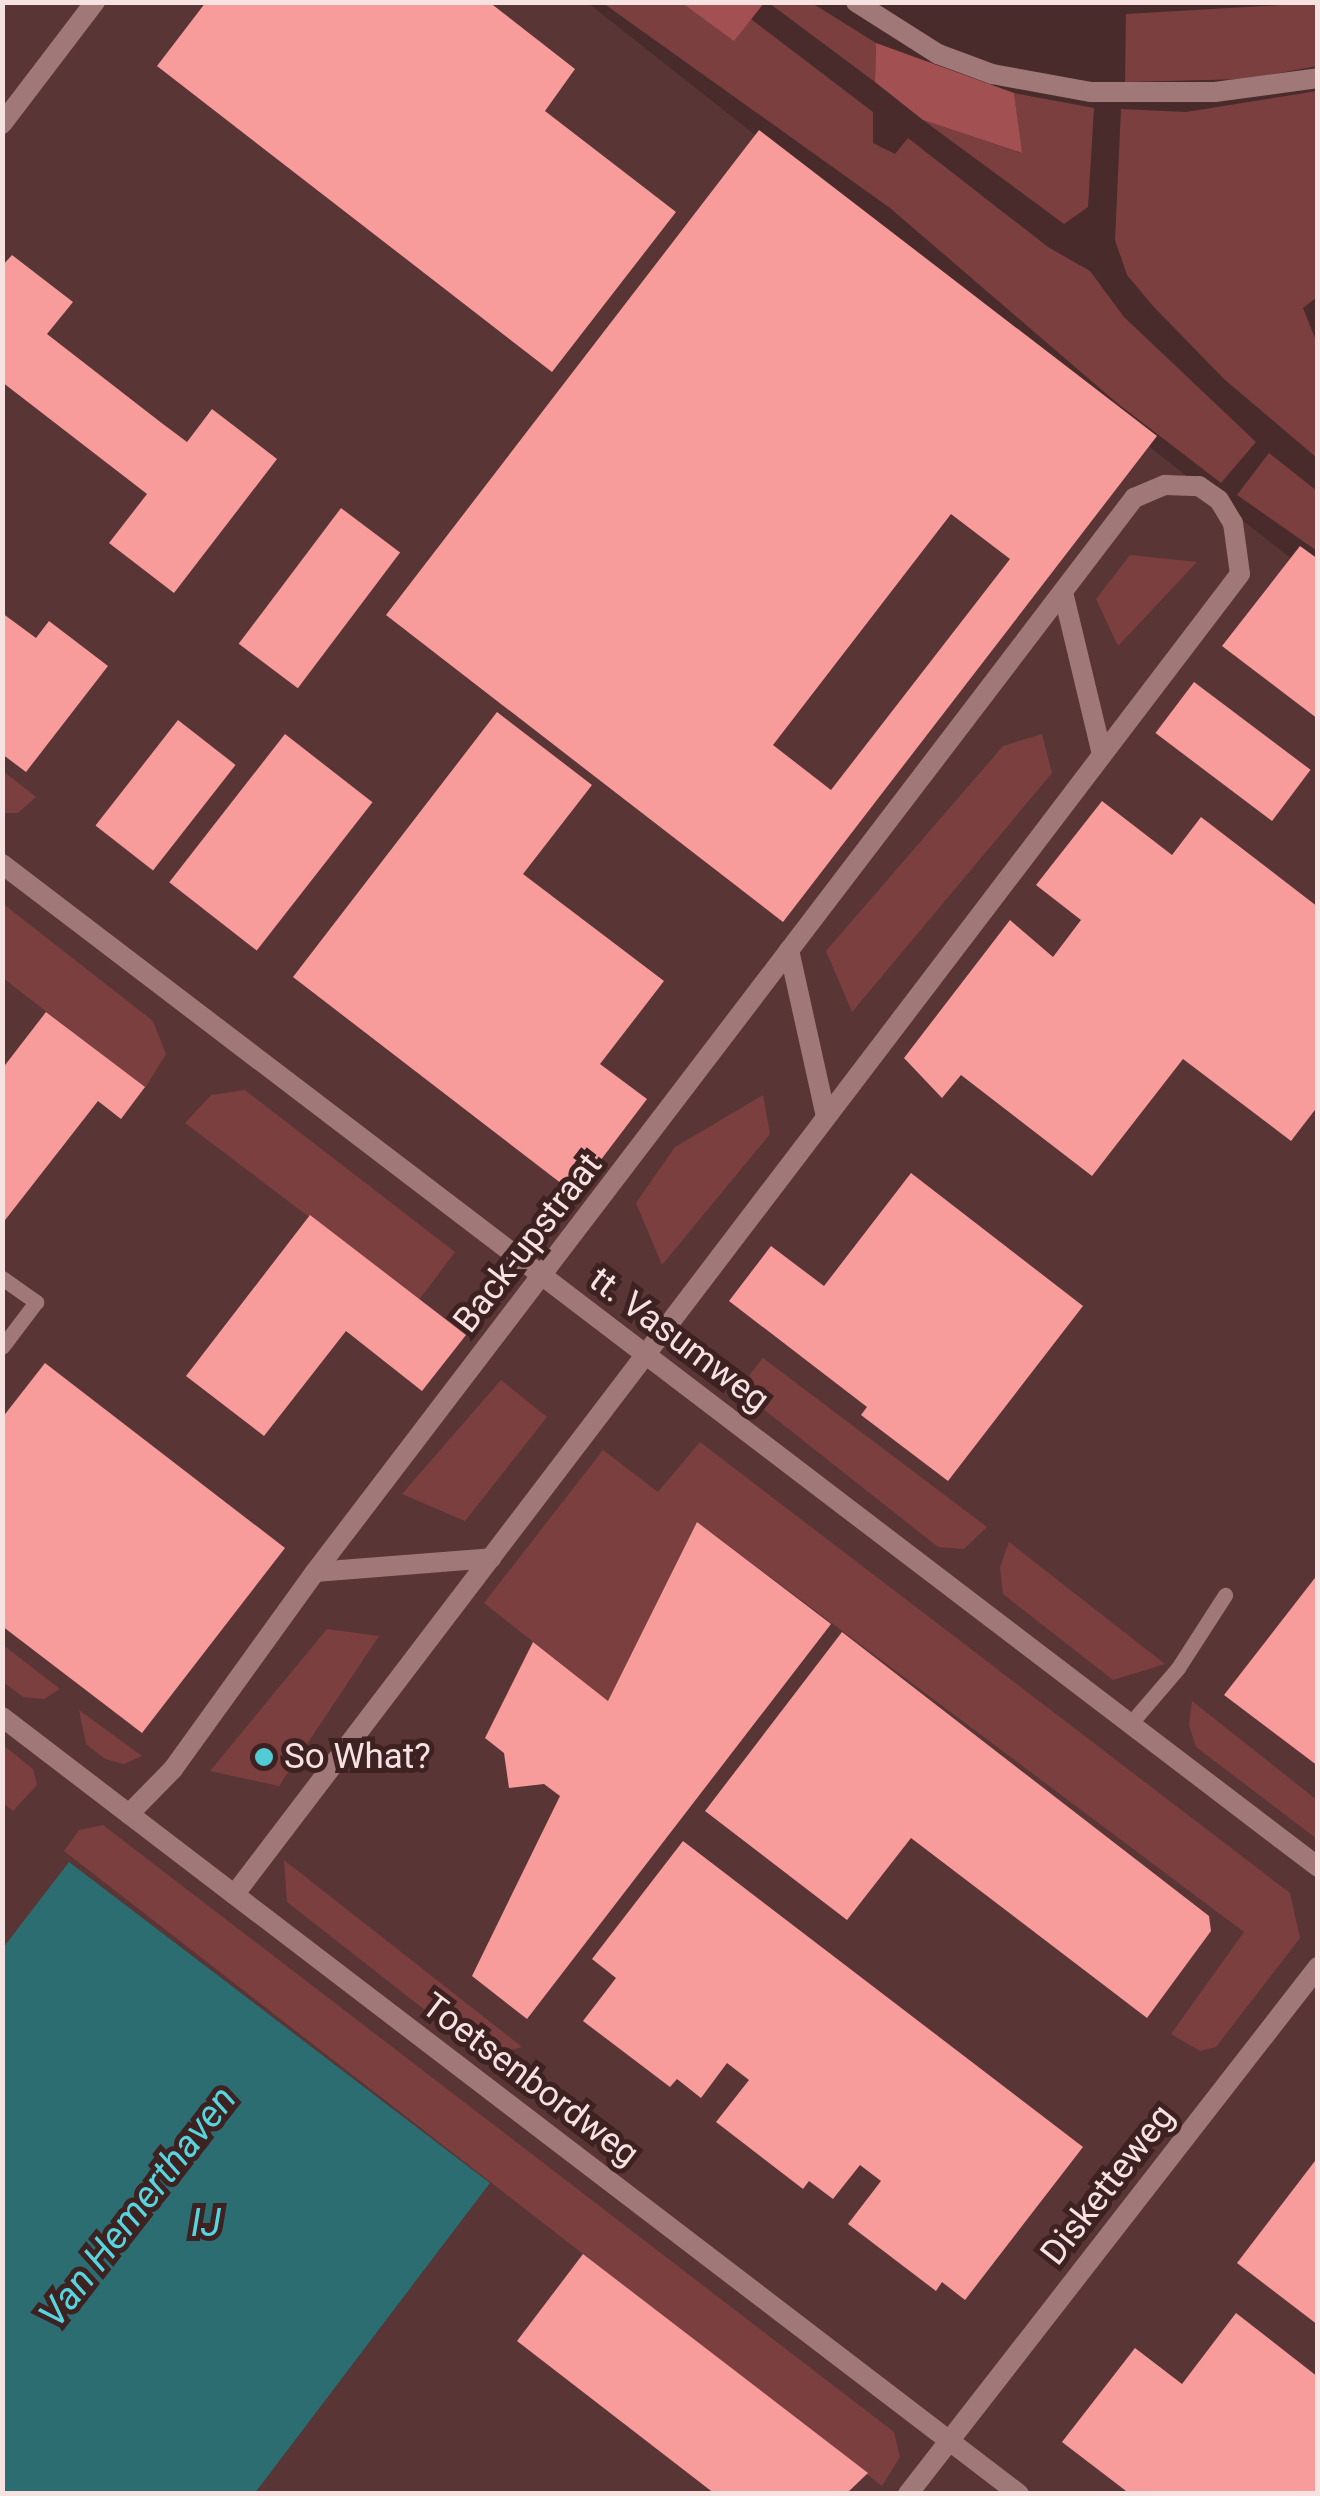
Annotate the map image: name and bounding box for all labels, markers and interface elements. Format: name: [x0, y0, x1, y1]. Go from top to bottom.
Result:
street label: Back-upstraat: [445, 1145, 611, 1341]
street label: tt. Vasumweg: [581, 1259, 777, 1421]
place label: So What?: [284, 1736, 431, 1778]
marker: So What?: [253, 1746, 275, 1768]
street label: Toetsenbordweg: [413, 1985, 647, 2175]
water label: Van Hemerthaven: [30, 2077, 246, 2337]
street label: Disketteweg: [1033, 2097, 1183, 2273]
water label: IJ: [191, 2201, 221, 2247]

